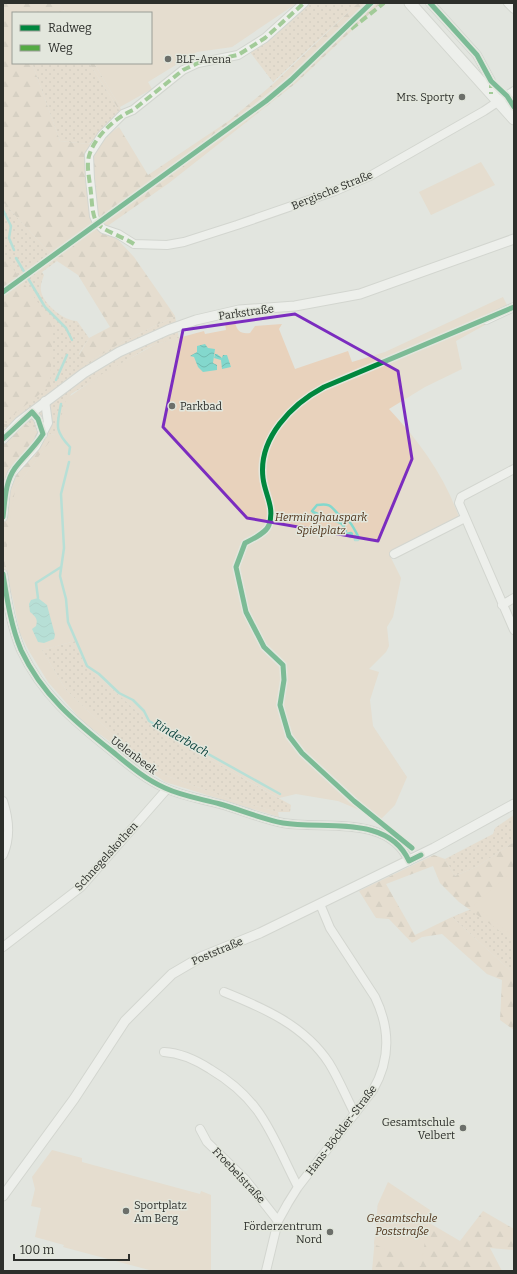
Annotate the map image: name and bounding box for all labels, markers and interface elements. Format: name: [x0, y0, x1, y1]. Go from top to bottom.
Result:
legend: [12, 12, 152, 64]
text: Radweg: [48, 21, 92, 35]
text: Weg: [48, 41, 73, 55]
place label: BLF-Arena: [176, 53, 231, 66]
marker: BLF-Arena: [163, 54, 173, 64]
place label: Mrs. Sporty: [396, 91, 454, 104]
marker: Mrs. Sporty: [457, 92, 467, 102]
street label: Bergische Straße: [290, 168, 375, 213]
street label: Parkstraße: [218, 302, 275, 323]
place label: Parkbad: [180, 400, 222, 413]
marker: Parkbad: [167, 401, 177, 411]
park label: Herminghauspark Spielplatz: [275, 511, 368, 537]
water label: Rinderbach: [150, 716, 212, 760]
street label: Uelenbeek: [108, 734, 160, 778]
street label: Schnegelskothen: [72, 819, 141, 893]
street label: Poststraße: [189, 935, 245, 968]
street label: Hans-Böckler-Straße: [303, 1083, 380, 1178]
place label: Gesamtschule Velbert: [382, 1116, 455, 1142]
marker: Gesamtschule Velbert: [458, 1123, 468, 1133]
street label: Froebelstraße: [210, 1145, 268, 1206]
place label: Sportplatz Am Berg: [134, 1199, 187, 1225]
marker: Sportplatz Am Berg: [121, 1206, 131, 1216]
park label: Gesamtschule Poststraße: [367, 1212, 438, 1238]
place label: Förderzentrum Nord: [244, 1220, 322, 1246]
marker: Förderzentrum Nord: [325, 1227, 335, 1237]
scale bar: [14, 1236, 129, 1262]
text: 100 m: [20, 1243, 55, 1257]

